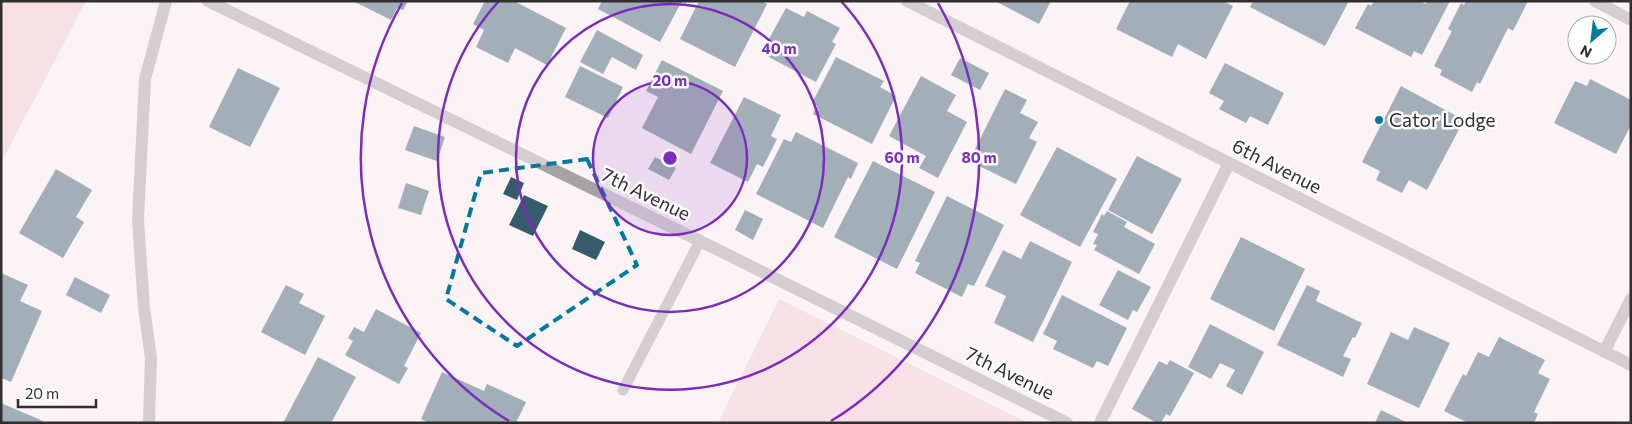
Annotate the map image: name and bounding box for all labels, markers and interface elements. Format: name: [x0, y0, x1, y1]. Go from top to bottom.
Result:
north arrow: [1567, 15, 1617, 65]
text: 40 m: [761, 39, 797, 57]
text: N: [1577, 42, 1594, 62]
text: 20 m: [653, 71, 687, 89]
place label: Cator Lodge: [1389, 108, 1496, 131]
marker: Cator Lodge: [1373, 114, 1385, 126]
street label: 6th Avenue: [1229, 133, 1326, 198]
text: 60 m: [884, 148, 920, 166]
text: 80 m: [961, 148, 997, 166]
centre of rings: [661, 149, 679, 167]
street label: 7th Avenue: [598, 162, 694, 225]
street label: 7th Avenue: [962, 341, 1058, 404]
scale bar: [18, 376, 95, 408]
text: 20 m: [25, 384, 59, 402]

